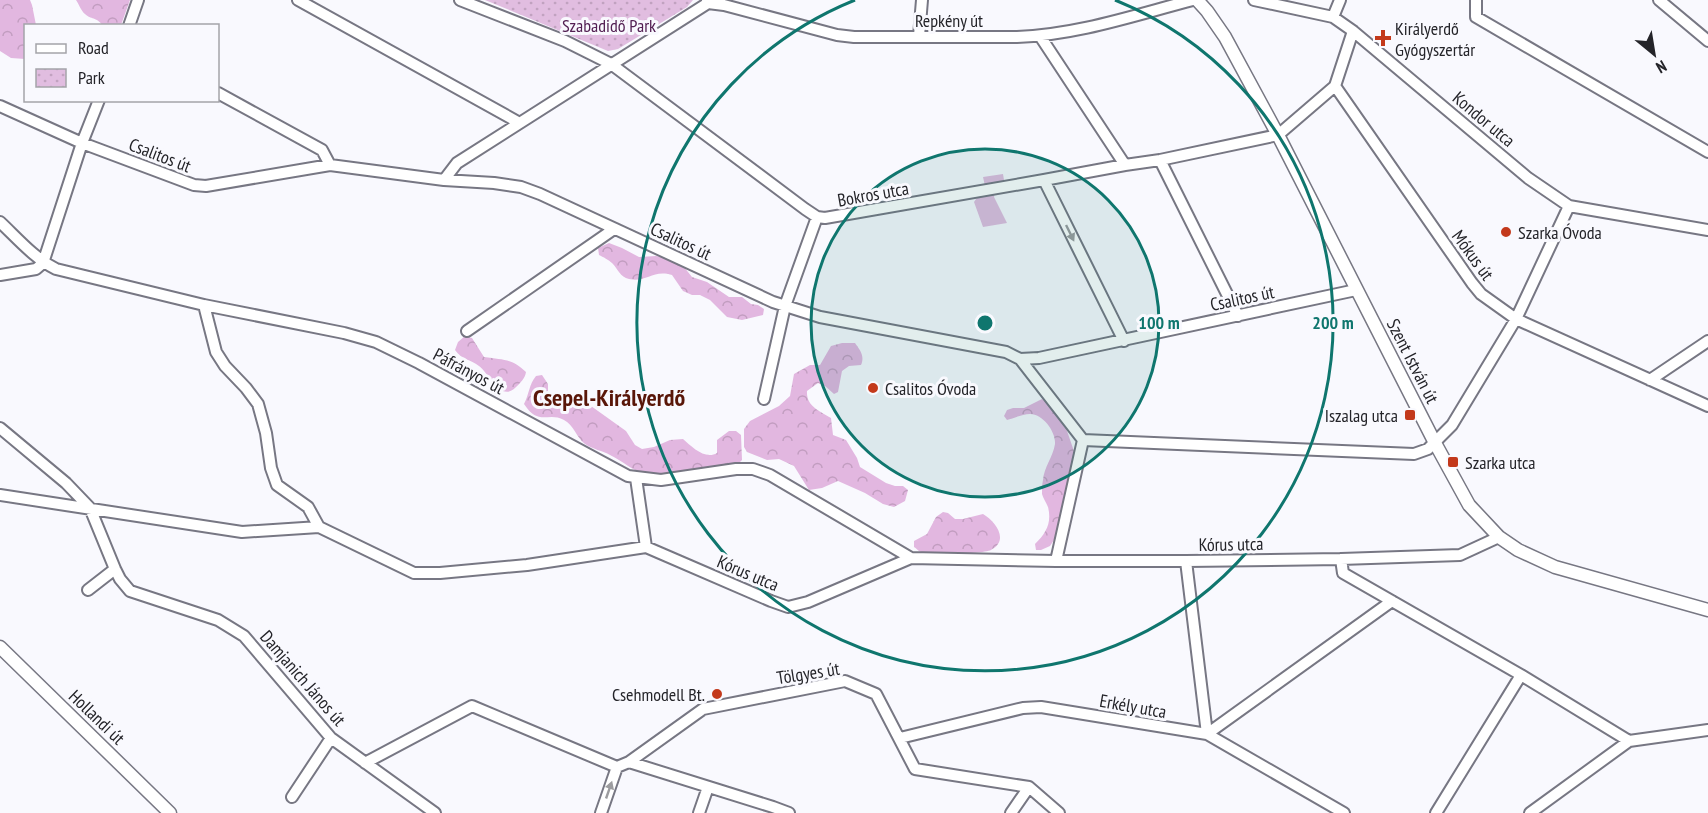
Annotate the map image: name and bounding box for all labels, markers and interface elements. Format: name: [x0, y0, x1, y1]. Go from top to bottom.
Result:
street label: Repkény út: [915, 9, 983, 32]
park label: Szabadidő Park: [562, 14, 656, 37]
place label: Királyerdő Gyógyszertár: [1395, 17, 1475, 61]
legend: [24, 24, 219, 102]
north arrow: [1624, 24, 1684, 84]
marker: Királyerdő Gyógyszertár: [1376, 31, 1390, 45]
text: Road: [78, 36, 109, 59]
text: N: [1653, 56, 1670, 78]
text: Park: [78, 66, 105, 89]
street label: Kondor utca: [1448, 86, 1520, 152]
street label: Csalitos út: [126, 133, 194, 177]
street label: Bokros utca: [836, 176, 910, 212]
street label: Csalitos út: [647, 217, 715, 265]
place label: Szarka Óvoda: [1518, 221, 1602, 244]
one-way arrow: [1066, 224, 1075, 241]
street label: Mókus út: [1447, 225, 1499, 285]
marker: Szarka Óvoda: [1499, 225, 1513, 239]
street label: Csalitos út: [1208, 280, 1276, 316]
text: 100 m: [1138, 311, 1180, 334]
text: 200 m: [1312, 311, 1354, 334]
centre of rings: [975, 313, 995, 333]
street label: Szent István út: [1382, 315, 1444, 407]
street label: Páfrányos út: [430, 343, 509, 399]
place label: Csalitos Óvoda: [885, 377, 976, 400]
marker: Csalitos Óvoda: [866, 381, 880, 395]
district label: Csepel-Királyerdő: [533, 382, 685, 413]
place label: Iszalag utca: [1325, 404, 1398, 427]
marker: Iszalag utca: [1403, 408, 1417, 422]
place label: Szarka utca: [1465, 451, 1536, 474]
marker: Szarka utca: [1446, 455, 1460, 469]
street label: Kórus utca: [1198, 532, 1264, 556]
street label: Kórus utca: [714, 550, 782, 596]
street label: Damjanich János út: [255, 625, 351, 731]
street label: Tölgyes út: [775, 657, 841, 689]
place label: Csehmodell Bt.: [612, 683, 705, 706]
street label: Hollandi út: [64, 685, 130, 749]
marker: Csehmodell Bt.: [710, 687, 724, 701]
street label: Erkély utca: [1098, 689, 1168, 723]
one-way arrow: [605, 781, 615, 799]

